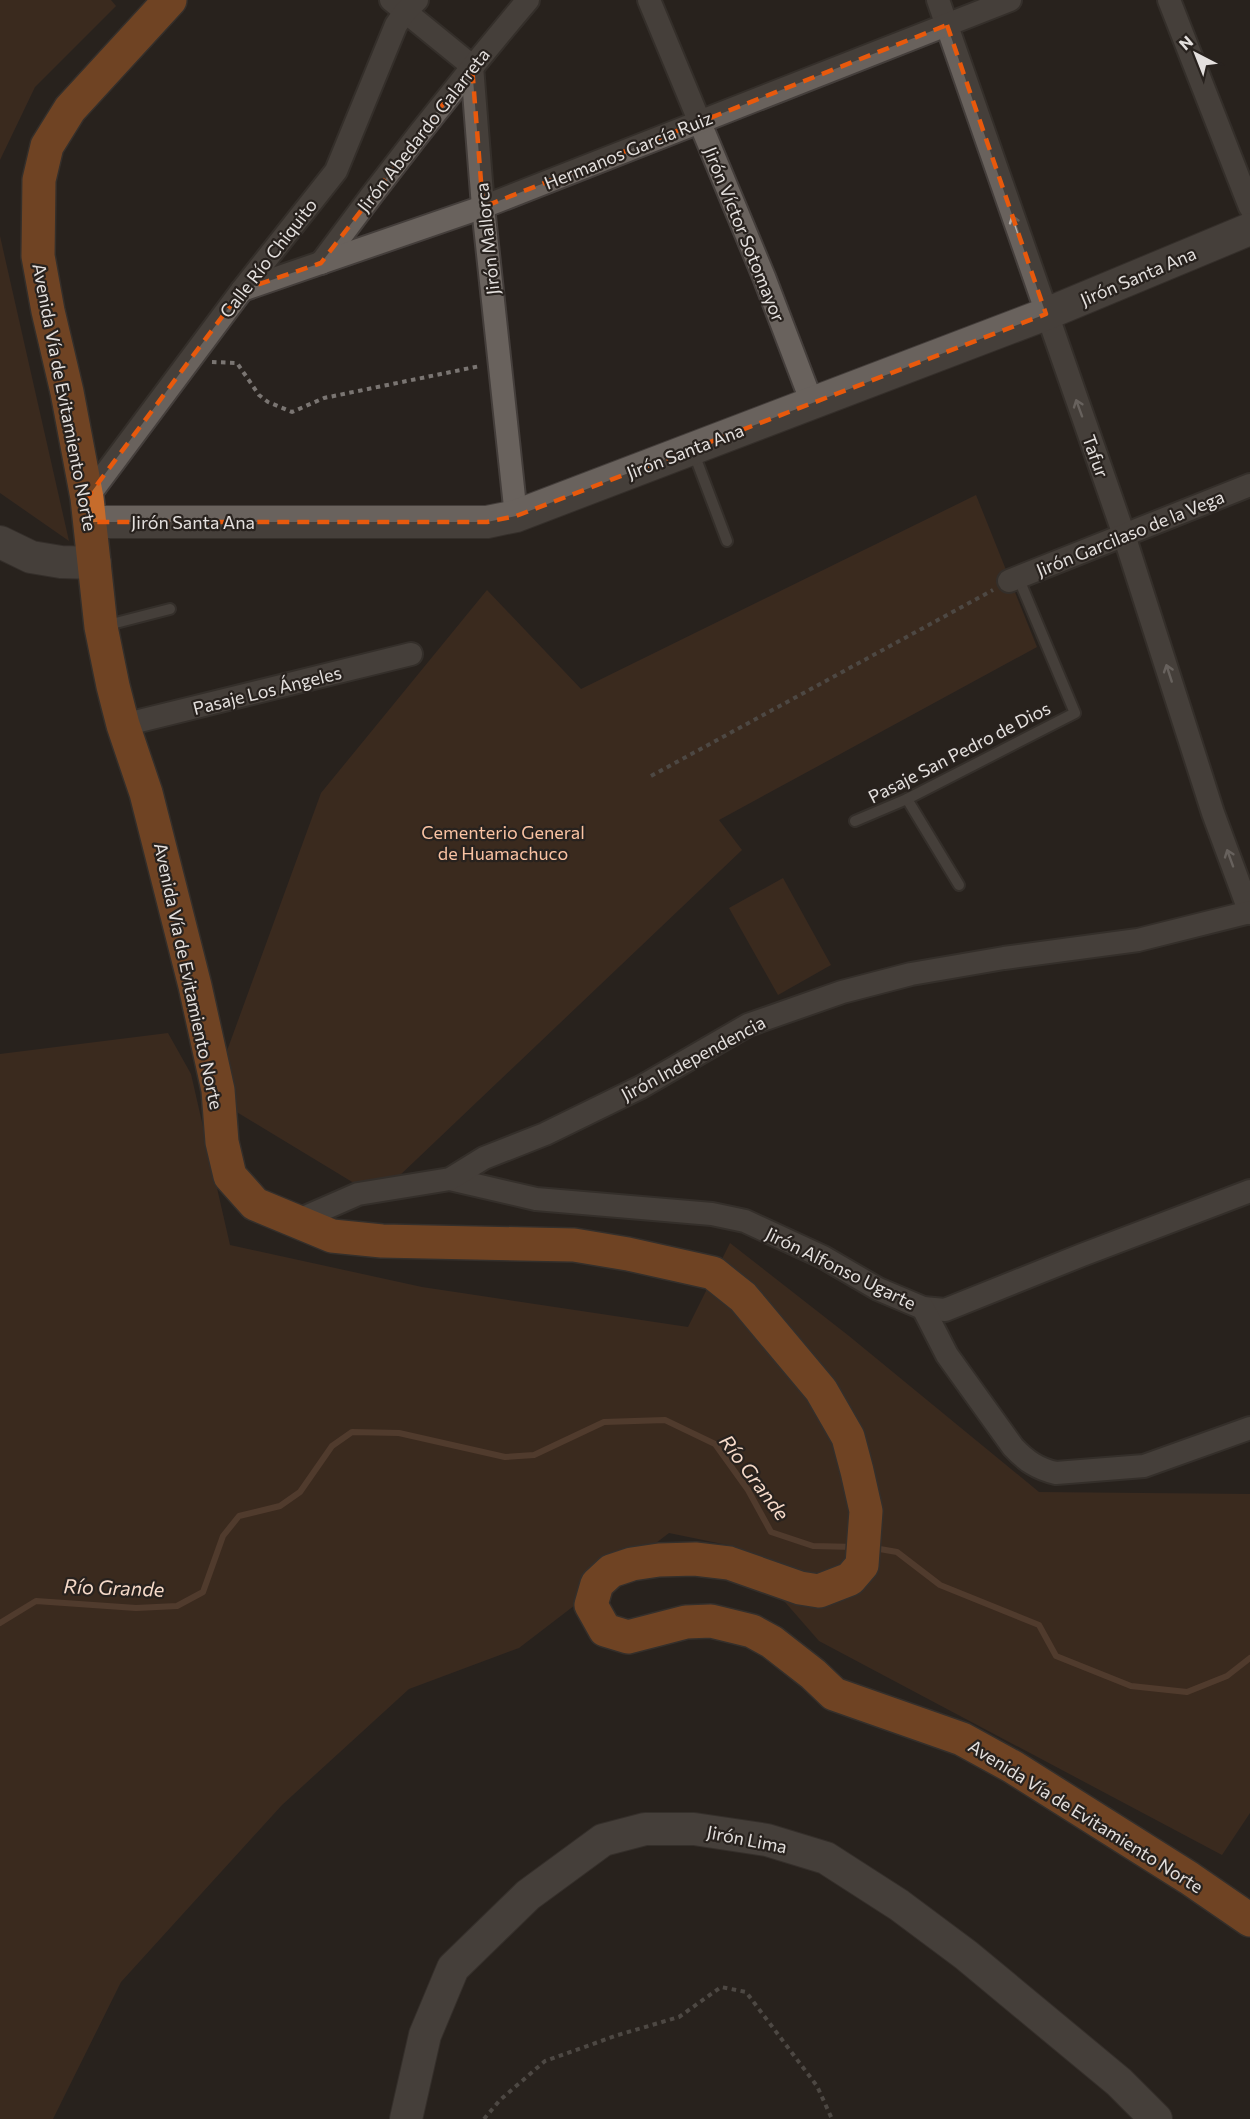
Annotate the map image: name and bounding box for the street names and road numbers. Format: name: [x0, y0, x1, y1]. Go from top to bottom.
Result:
street label: Jirón Abedardo Galarreta: [352, 44, 494, 216]
street label: Hermanos García Ruiz: [541, 106, 715, 194]
street label: Jirón Víctor Sotomayor: [700, 143, 790, 325]
street label: Jirón Mallorca: [470, 182, 504, 296]
street label: Calle Río Chiquito: [215, 194, 321, 322]
street label: Jirón Santa Ana: [1077, 242, 1199, 310]
street label: Avenida Vía de Evitamiento Norte: [28, 261, 102, 533]
street label: Jirón Santa Ana: [623, 419, 747, 483]
street label: Tafur: [1078, 432, 1114, 480]
street label: Jirón Garcilaso de la Vega: [1033, 485, 1227, 581]
street label: Jirón Santa Ana: [131, 511, 255, 533]
street label: Pasaje Los Ángeles: [190, 661, 344, 719]
street label: Pasaje San Pedro de Dios: [864, 696, 1054, 808]
street label: Avenida Vía de Evitamiento Norte: [150, 841, 228, 1111]
street label: Jirón Independencia: [617, 1011, 769, 1105]
street label: Jirón Alfonso Ugarte: [762, 1222, 920, 1314]
street label: Avenida Vía de Evitamiento Norte: [965, 1735, 1207, 1897]
street label: Jirón Lima: [705, 1820, 789, 1858]

